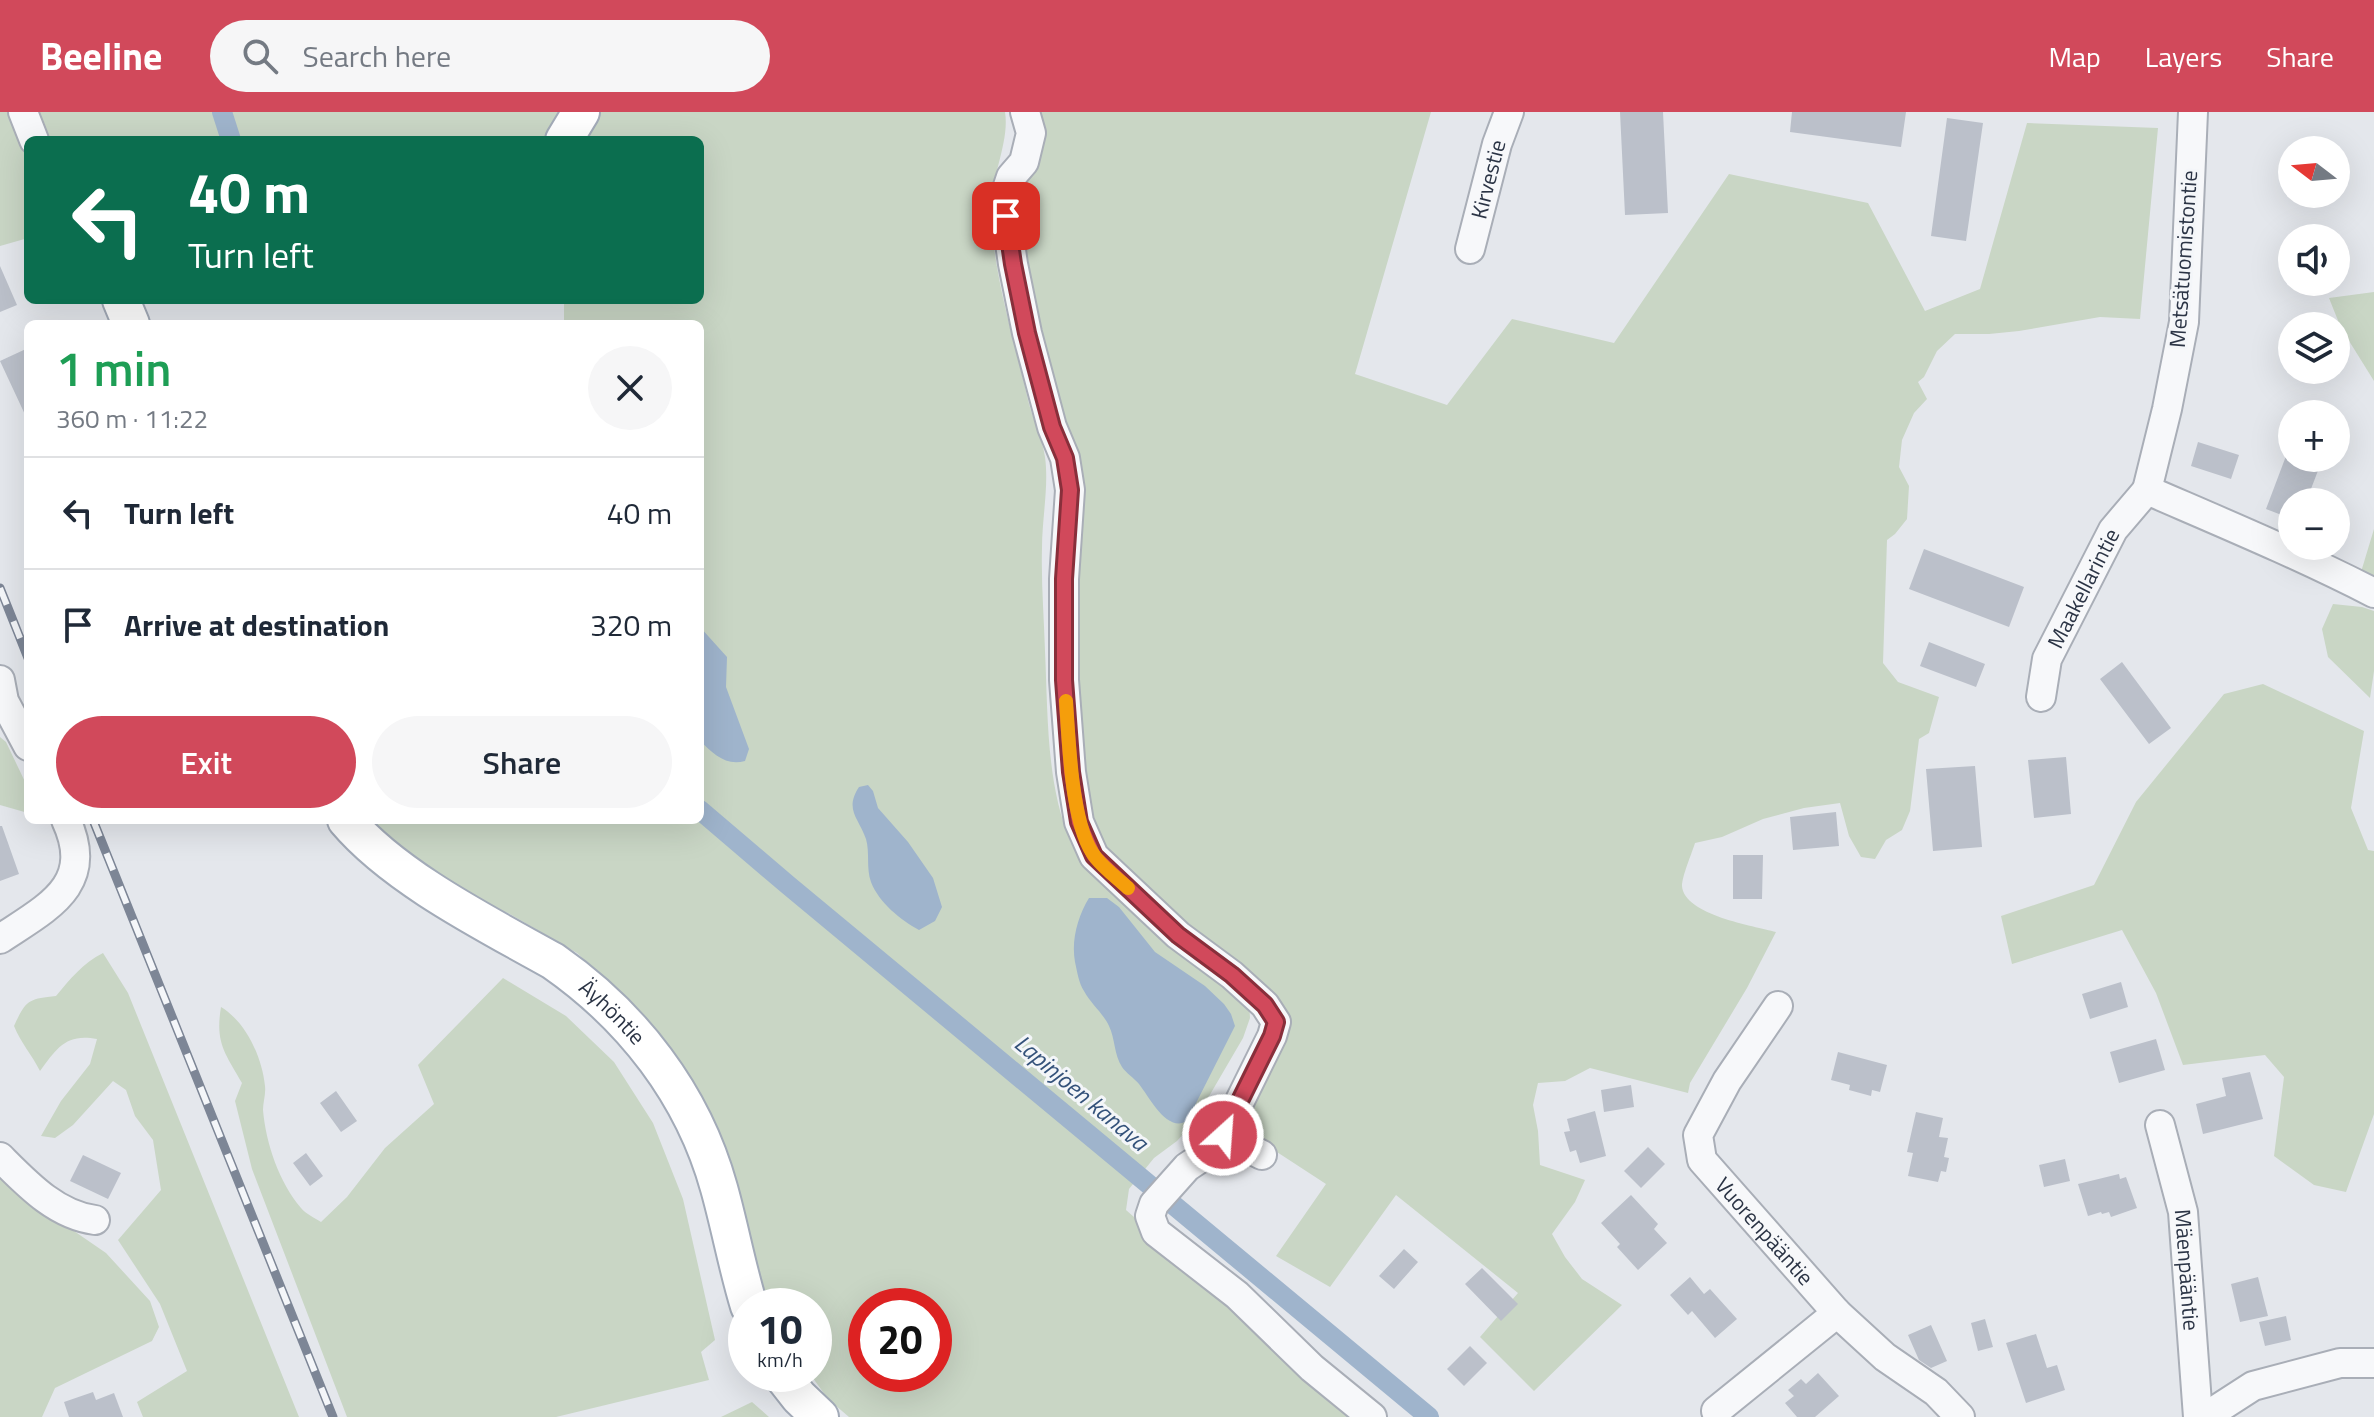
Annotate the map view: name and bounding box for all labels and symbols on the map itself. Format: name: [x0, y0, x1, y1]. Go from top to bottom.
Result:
street label: Kirvestie: [1461, 136, 1514, 222]
north arrow: [2278, 136, 2350, 208]
street label: Metsätuomistontie: [2160, 169, 2206, 349]
pin: [972, 182, 1040, 250]
street label: Maakellarintie: [2038, 522, 2128, 654]
street label: Äyhöntie: [572, 970, 654, 1052]
water label: Lapinjoen kanava: [1007, 1025, 1158, 1160]
position arrow: [1181, 1093, 1265, 1177]
street label: Vuorenpääntie: [1707, 1169, 1822, 1293]
street label: Mäenpääntie: [2166, 1208, 2209, 1332]
speed limit sign: 20: [848, 1288, 952, 1392]

